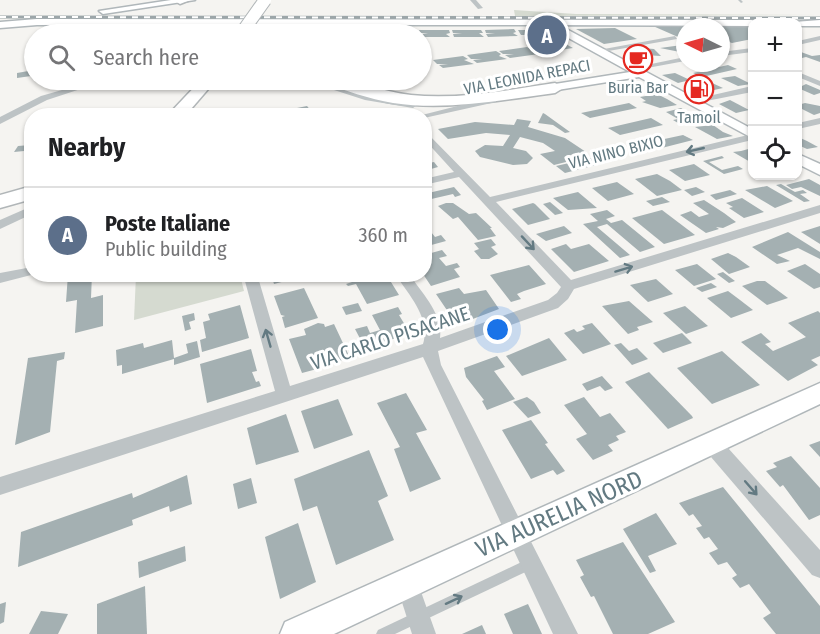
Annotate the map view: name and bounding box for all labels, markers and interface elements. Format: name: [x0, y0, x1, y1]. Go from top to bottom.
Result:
pin: A: [528, 12, 566, 57]
north arrow: [676, 18, 730, 72]
map controls: [748, 18, 802, 180]
button: +: [748, 18, 802, 72]
search box: [24, 24, 432, 90]
icon: search: [45, 41, 78, 74]
cafe icon: Buria Bar: [622, 43, 654, 75]
text: Search here: [93, 44, 199, 71]
street label: VIA LEONIDA REPACI: [462, 55, 592, 99]
button: −: [748, 72, 802, 126]
fuel station icon: Tamoil: [683, 73, 715, 105]
place label: Buria Bar: [608, 78, 669, 97]
place label: Tamoil: [677, 108, 721, 127]
button: locate: [748, 126, 802, 180]
street label: VIA NINO BIXIO: [567, 131, 665, 173]
text: Nearby: [48, 132, 125, 163]
one-way arrow: [686, 145, 706, 156]
text: Poste Italiane: [105, 210, 230, 237]
text: A: [62, 223, 73, 247]
text: 360 m: [359, 223, 408, 247]
one-way arrow: [520, 236, 535, 251]
text: Public building: [105, 237, 227, 261]
one-way arrow: [614, 263, 633, 274]
street label: VIA CARLO PISACANE: [308, 301, 472, 375]
your location: [483, 315, 512, 344]
one-way arrow: [262, 328, 273, 347]
street label: VIA AURELIA NORD: [471, 465, 647, 563]
one-way arrow: [744, 480, 758, 495]
one-way arrow: [444, 593, 462, 605]

